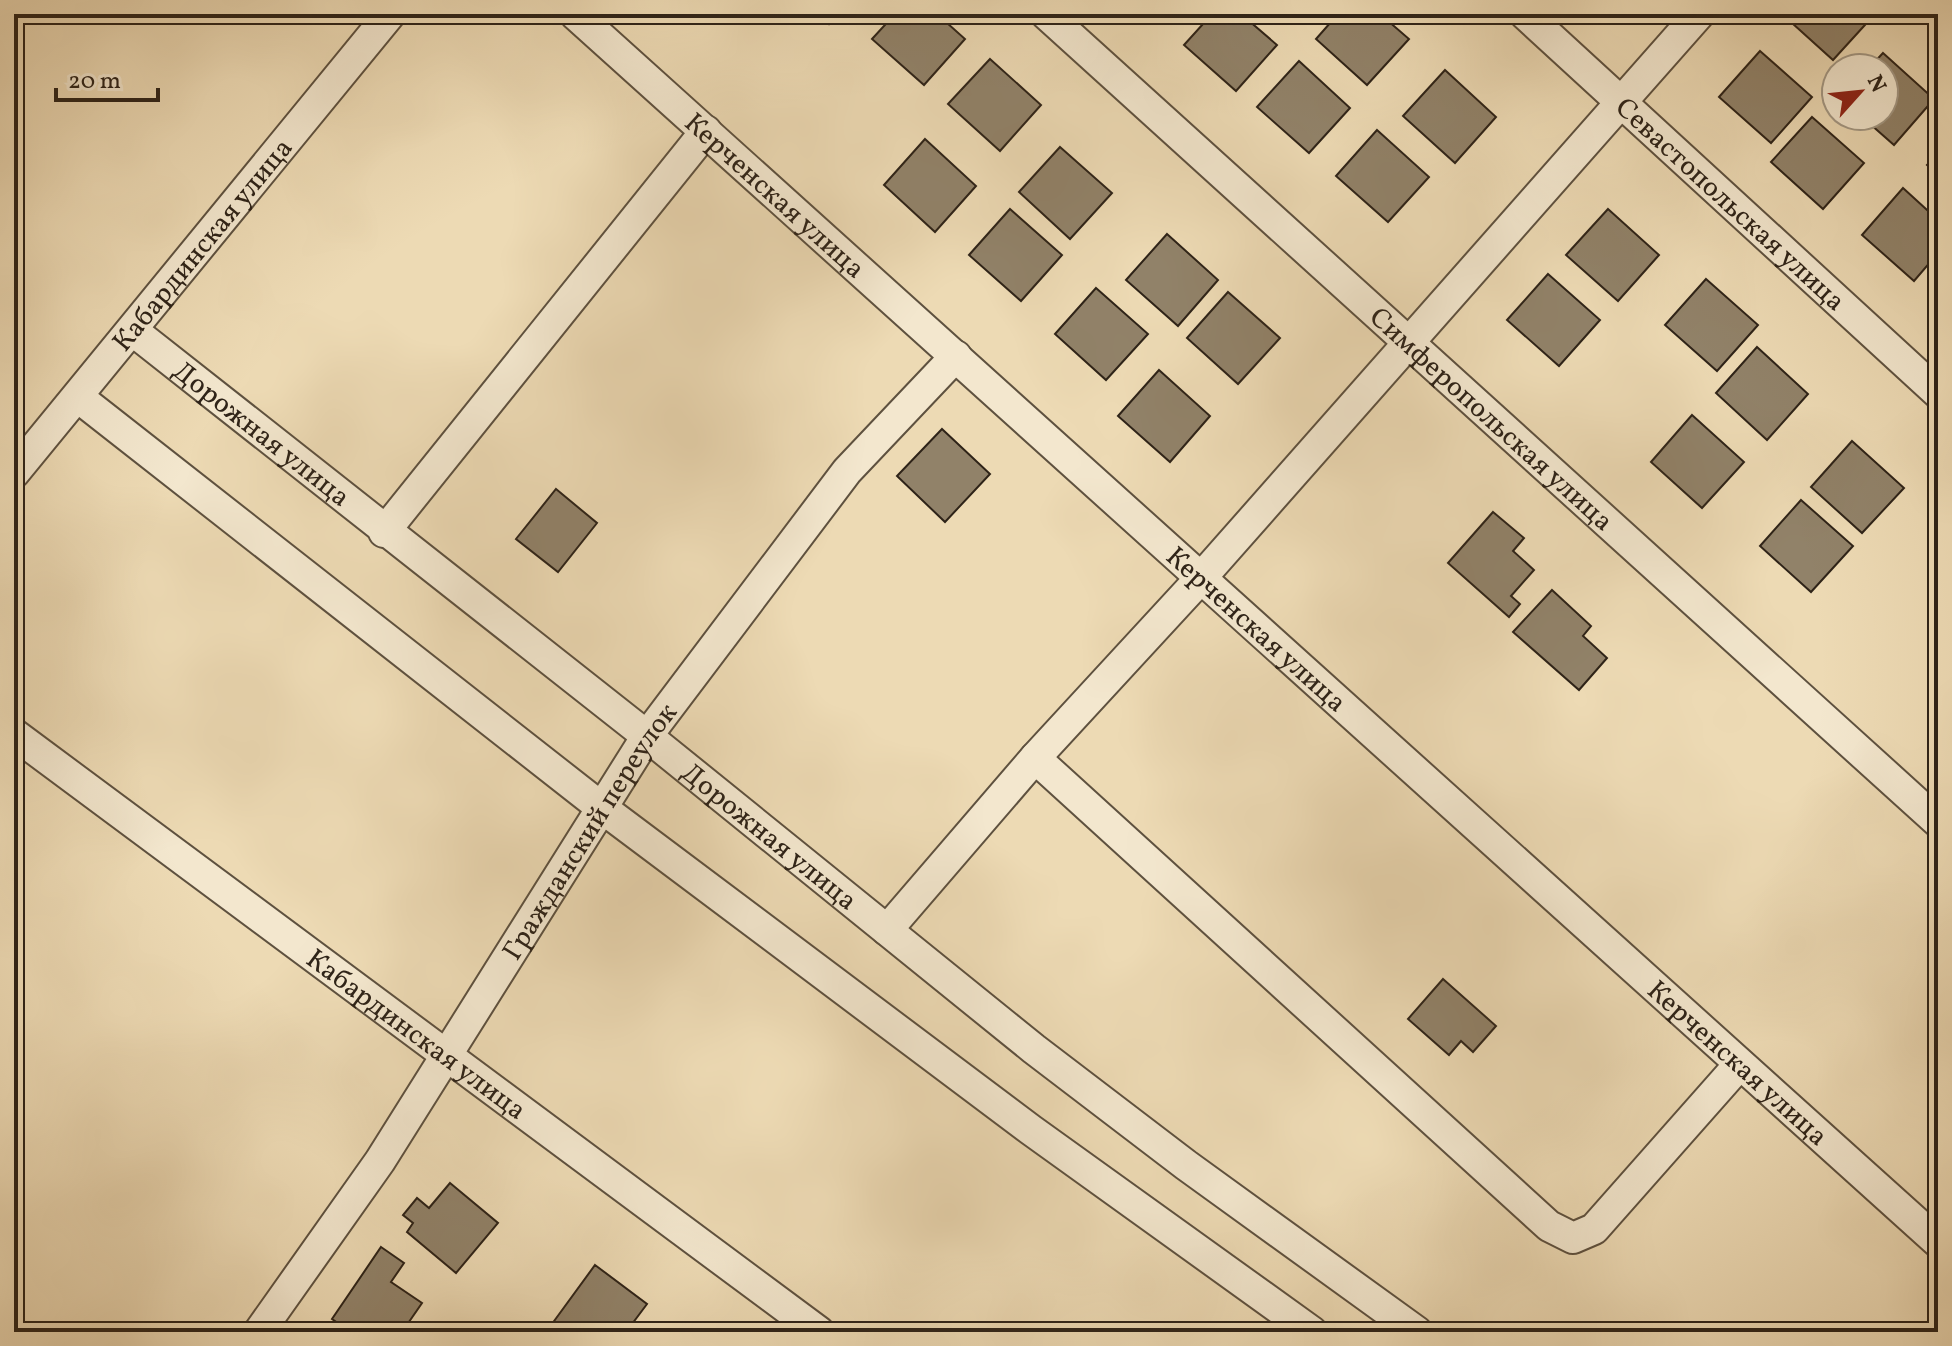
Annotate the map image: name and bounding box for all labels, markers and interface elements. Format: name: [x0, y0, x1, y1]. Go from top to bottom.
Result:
scale bar: [56, 52, 158, 102]
north arrow: [1820, 52, 1900, 132]
text: 20 m: [68, 65, 121, 99]
text: N: [1858, 70, 1893, 98]
street label: Севастопольская улица: [1606, 89, 1853, 321]
street label: Керченская улица: [675, 105, 873, 289]
street label: Кабардинская улица: [104, 130, 303, 361]
street label: Симферопольская улица: [1360, 299, 1621, 541]
street label: Дорожная улица: [164, 352, 358, 517]
street label: Керченская улица: [1156, 538, 1354, 722]
street label: Гражданский переулок: [494, 695, 687, 969]
street label: Дорожная улица: [672, 754, 865, 921]
street label: Кабардинская улица: [297, 940, 534, 1130]
street label: Керченская улица: [1638, 972, 1836, 1156]

